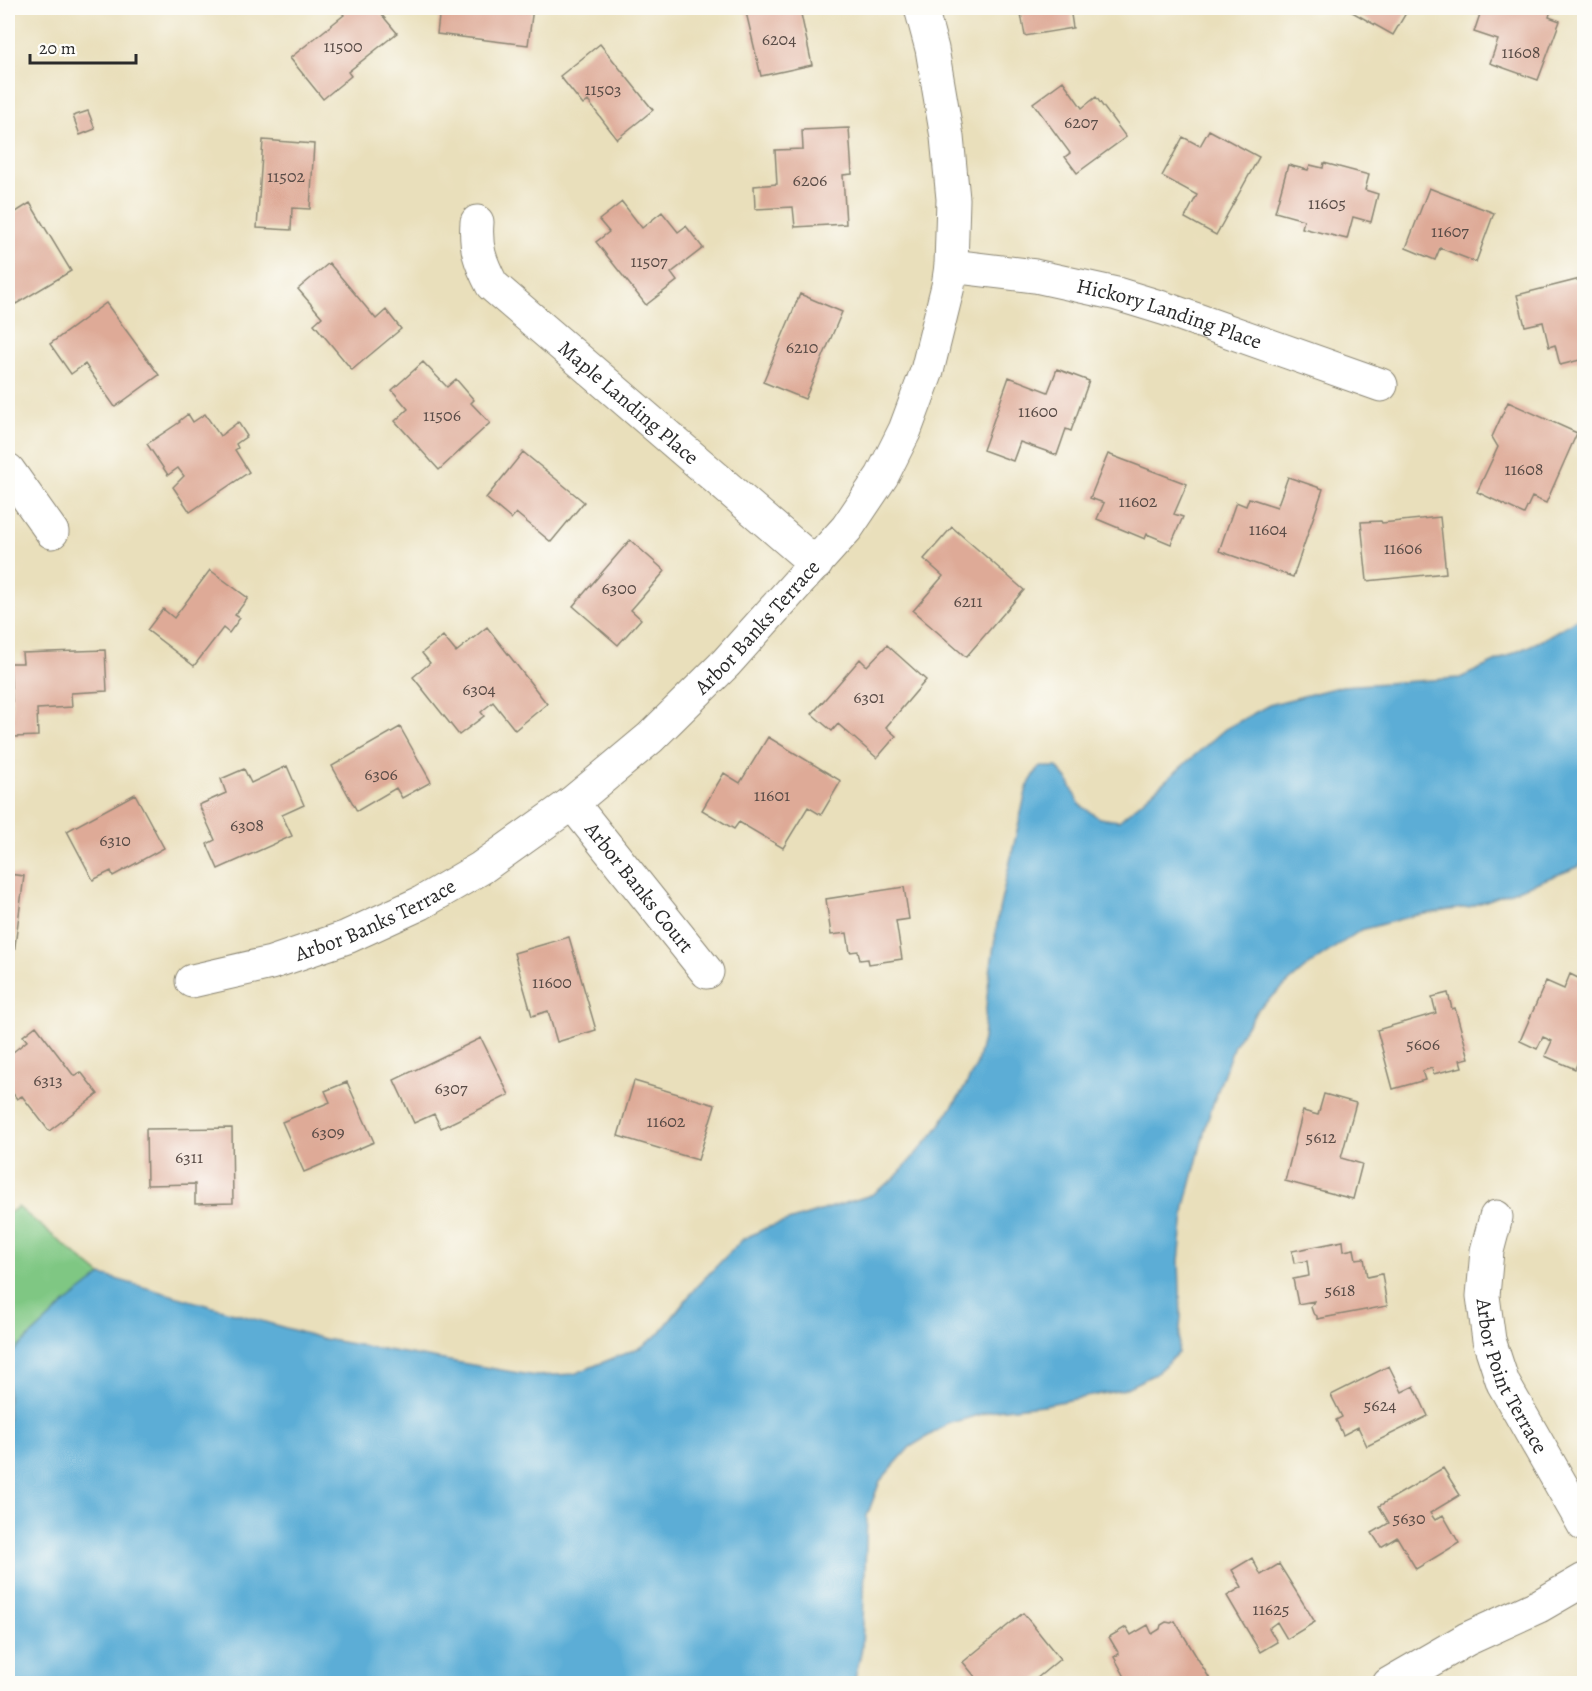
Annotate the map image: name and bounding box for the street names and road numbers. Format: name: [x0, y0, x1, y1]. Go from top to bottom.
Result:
street label: Hickory Landing Place: [1074, 272, 1266, 356]
street label: Maple Landing Place: [552, 334, 705, 471]
street label: Arbor Banks Terrace: [688, 554, 826, 701]
street label: Arbor Banks Court: [578, 815, 700, 959]
street label: Arbor Banks Terrace: [290, 872, 461, 968]
street label: Arbor Point Terrace: [1469, 1296, 1554, 1459]

